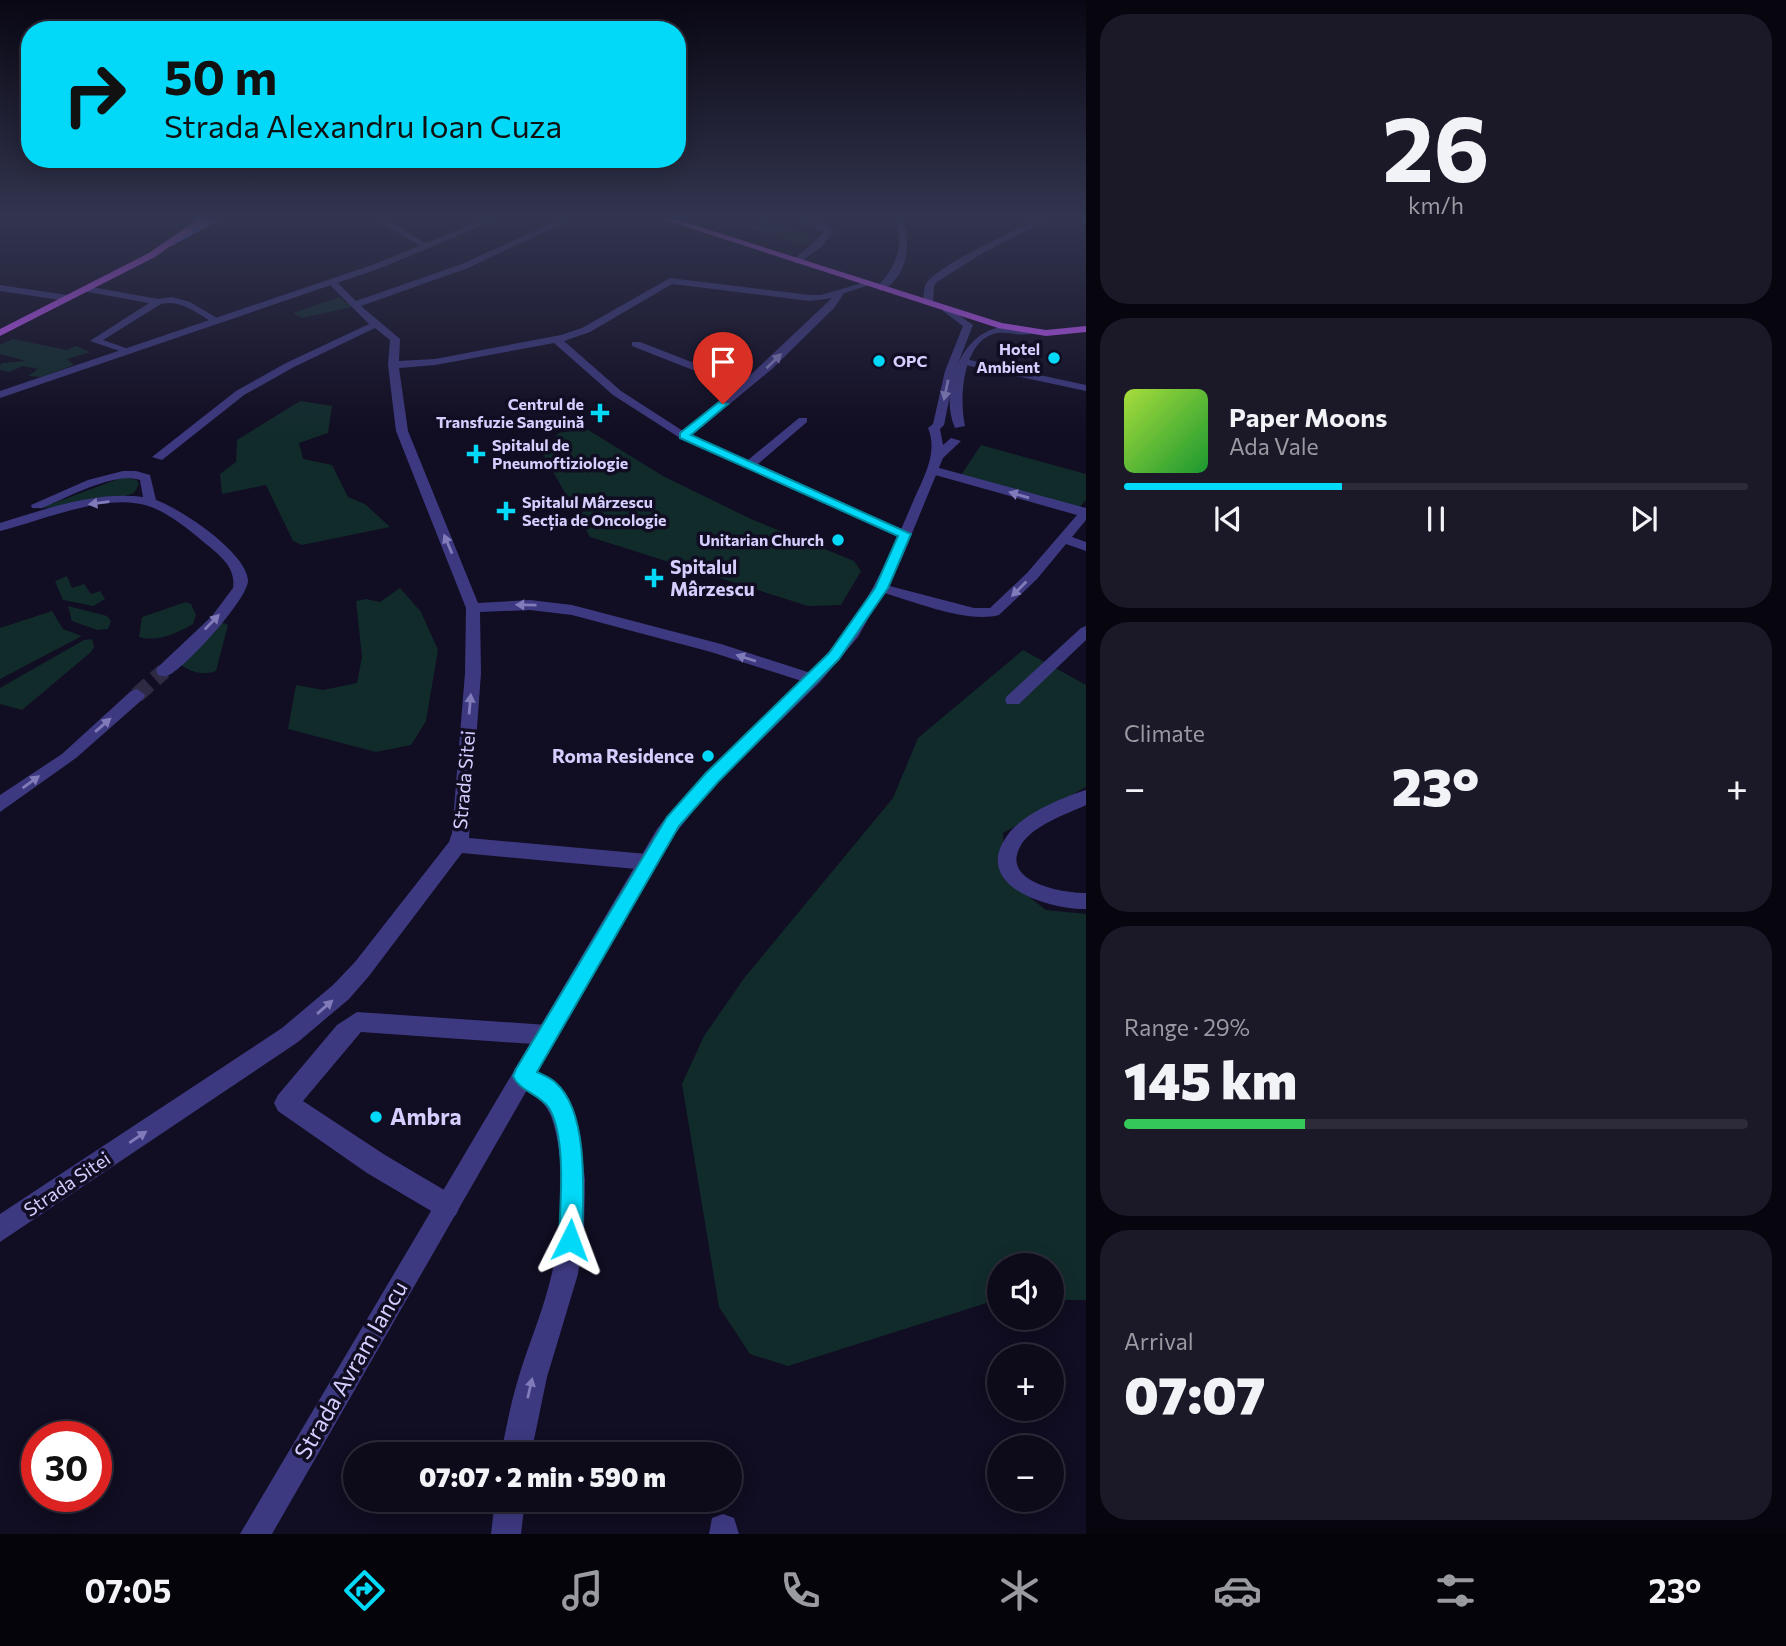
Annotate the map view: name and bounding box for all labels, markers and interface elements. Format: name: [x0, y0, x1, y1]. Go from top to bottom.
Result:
text: 50 m: [164, 45, 277, 105]
icon: right: [49, 49, 140, 140]
text: 26: [1382, 89, 1490, 201]
text: Strada Alexandru Ioan Cuza: [164, 105, 562, 145]
text: km/h: [1408, 191, 1464, 219]
pin: [693, 332, 753, 404]
place label: Hotel Ambient: [976, 339, 1040, 376]
icon: arrive: [704, 343, 742, 381]
marker: Hotel Ambient: [1046, 350, 1062, 366]
place label: OPC: [893, 351, 927, 370]
one-way arrow: [765, 352, 782, 369]
marker: OPC: [871, 353, 887, 369]
one-way arrow: [940, 379, 951, 401]
place label: Centrul de Transfuzie Sanguină: [436, 394, 584, 431]
text: Paper Moons: [1229, 401, 1387, 432]
marker: Centrul de Transfuzie Sanguină: [590, 403, 610, 423]
text: Ada Vale: [1229, 432, 1319, 460]
place label: Spitalul de Pneumoftiziologie: [492, 435, 628, 472]
marker: Spitalul de Pneumoftiziologie: [466, 444, 486, 464]
one-way arrow: [1009, 489, 1030, 499]
place label: Spitalul Mârzescu Secția de Oncologie: [522, 492, 667, 531]
one-way arrow: [88, 498, 110, 509]
icon: previous: [1209, 500, 1247, 538]
icon: pause: [1417, 500, 1455, 538]
icon: next: [1625, 500, 1663, 538]
marker: Spitalul Mârzescu Secția de Oncologie: [496, 501, 516, 521]
place label: Unitarian Church: [699, 530, 824, 549]
marker: Unitarian Church: [830, 532, 846, 548]
one-way arrow: [443, 534, 454, 555]
place label: Spitalul Mârzescu: [670, 555, 755, 600]
marker: Spitalul Mârzescu: [644, 568, 664, 588]
one-way arrow: [1010, 581, 1027, 598]
one-way arrow: [514, 600, 536, 611]
one-way arrow: [204, 614, 221, 631]
one-way arrow: [736, 652, 757, 663]
one-way arrow: [465, 693, 476, 715]
one-way arrow: [95, 718, 112, 733]
text: Climate: [1124, 719, 1205, 747]
street label: Strada Sitei: [448, 730, 479, 830]
place label: Roma Residence: [552, 744, 694, 767]
marker: Roma Residence: [700, 748, 716, 764]
text: 23°: [1392, 753, 1479, 817]
text: −: [1124, 763, 1146, 810]
text: +: [1726, 763, 1748, 810]
one-way arrow: [22, 775, 40, 789]
one-way arrow: [316, 1000, 333, 1015]
text: Range · 29%: [1124, 1013, 1250, 1041]
text: 145 km: [1124, 1047, 1297, 1111]
place label: Ambra: [390, 1102, 462, 1130]
marker: Ambra: [368, 1109, 384, 1125]
one-way arrow: [128, 1130, 148, 1143]
street label: Strada Sitei: [19, 1146, 114, 1221]
position arrow: [533, 1203, 607, 1277]
map controls: [987, 1253, 1064, 1512]
button: sound: [987, 1253, 1064, 1330]
street label: Strada Avram Iancu: [288, 1275, 413, 1464]
text: Arrival: [1124, 1327, 1194, 1355]
button: +: [987, 1344, 1064, 1421]
text: 07:07: [1124, 1361, 1266, 1425]
one-way arrow: [525, 1376, 536, 1398]
speed limit sign: 30: [21, 1421, 112, 1512]
button: −: [987, 1435, 1064, 1512]
text: 07:07 · 2 min · 590 m: [419, 1461, 666, 1492]
icon: directions: [340, 1566, 389, 1615]
icon: music: [558, 1566, 607, 1615]
icon: phone: [776, 1566, 825, 1615]
icon: climate: [995, 1566, 1044, 1615]
icon: car: [1213, 1566, 1262, 1615]
icon: filters: [1431, 1566, 1480, 1615]
text: 07:05: [85, 1570, 171, 1610]
text: 23°: [1649, 1570, 1701, 1610]

